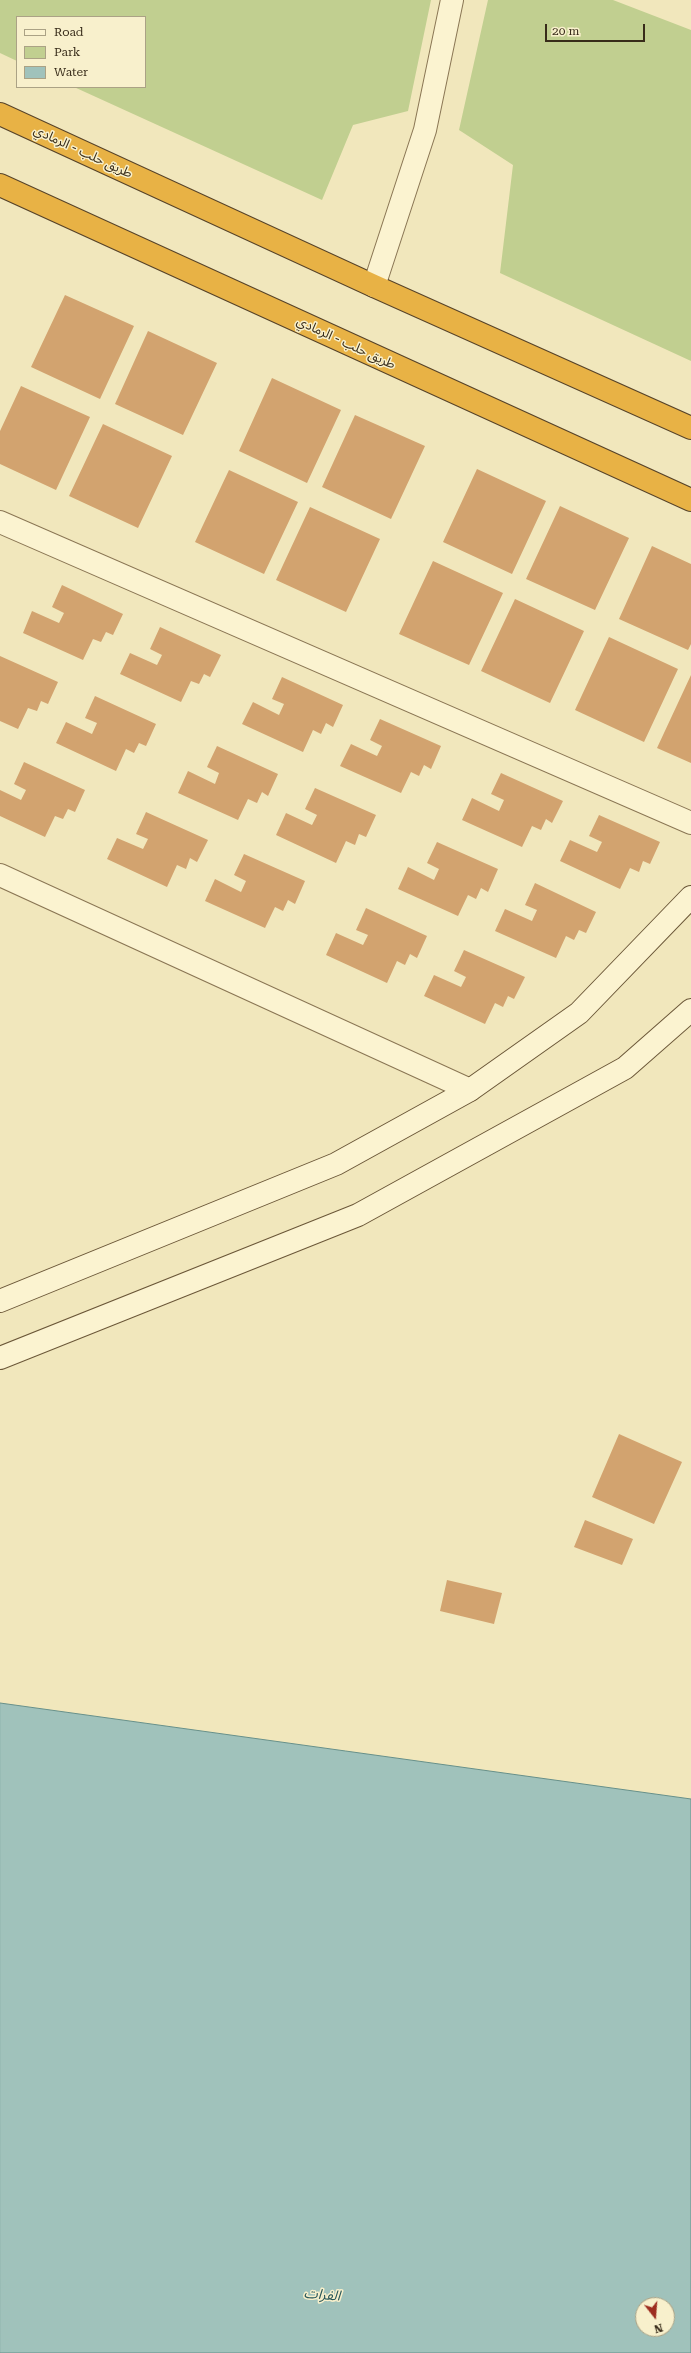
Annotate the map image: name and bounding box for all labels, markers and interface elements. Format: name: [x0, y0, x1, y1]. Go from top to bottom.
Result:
legend: [16, 16, 146, 88]
scale bar: [547, 16, 647, 42]
text: 20 m: [552, 24, 579, 38]
text: Road: [54, 25, 83, 39]
text: Park: [54, 45, 80, 59]
text: Water: [54, 65, 88, 79]
street label: طريق حلب - الرمادي: [31, 122, 135, 182]
street label: طريق حلب - الرمادي: [294, 313, 398, 373]
water label: الفرات: [303, 2285, 341, 2305]
north arrow: [635, 2297, 675, 2337]
text: N: [652, 2321, 664, 2335]

